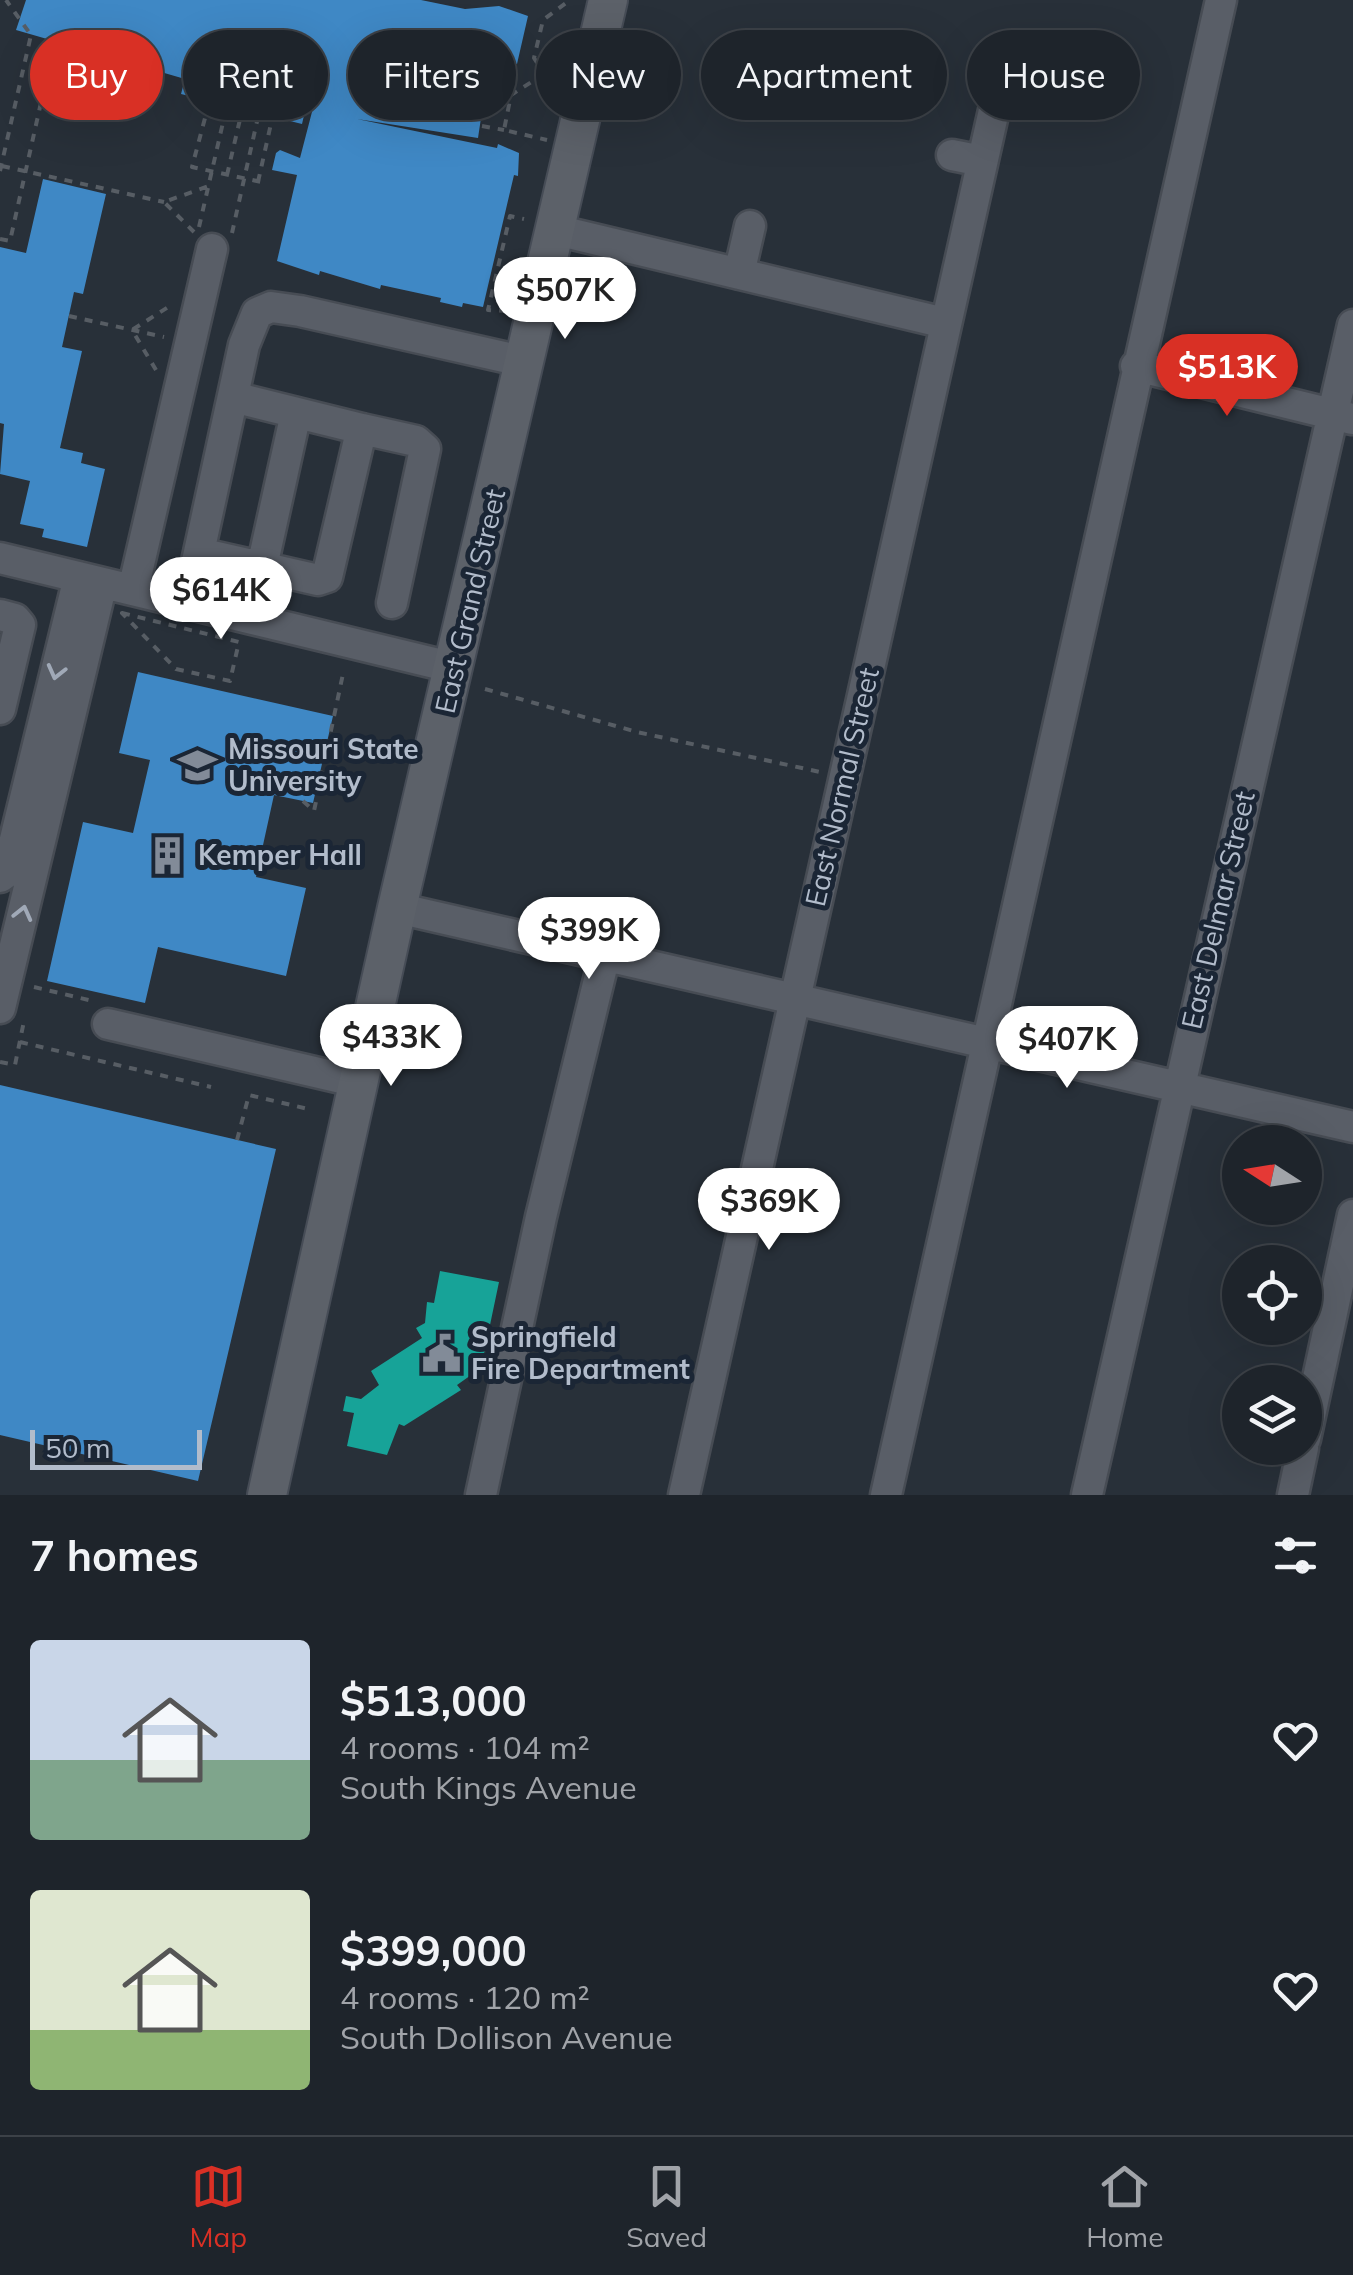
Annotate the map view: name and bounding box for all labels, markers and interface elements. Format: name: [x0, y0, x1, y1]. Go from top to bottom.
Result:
chip: Buy: [30, 30, 163, 120]
chip: Rent: [183, 30, 328, 120]
chip: Filters: [348, 30, 516, 120]
chip: New: [536, 30, 681, 120]
chip: Apartment: [701, 30, 947, 120]
chip: House: [967, 30, 1140, 120]
pin: $507K: [495, 257, 635, 342]
text: $507K: [516, 269, 614, 309]
pin: $513K: [1157, 334, 1297, 419]
text: $513K: [1178, 346, 1276, 386]
street label: East Grand Street: [427, 485, 512, 716]
pin: $614K: [151, 557, 291, 642]
text: $614K: [172, 569, 270, 609]
one-way arrow: [47, 663, 68, 680]
street label: East Normal Street: [797, 664, 886, 910]
place label: Missouri State University: [228, 731, 419, 798]
school or university icon: Missouri State University: [177, 744, 219, 786]
street label: East Delmar Street: [1173, 787, 1262, 1032]
building icon: Kemper Hall: [147, 834, 189, 876]
place label: Kemper Hall: [198, 837, 362, 872]
pin: $399K: [519, 897, 659, 982]
one-way arrow: [11, 905, 32, 922]
text: $399K: [540, 909, 638, 949]
pin: $433K: [321, 1004, 461, 1089]
pin: $407K: [997, 1006, 1137, 1091]
text: $433K: [342, 1016, 440, 1056]
text: $407K: [1018, 1018, 1116, 1058]
north arrow: [1222, 1125, 1322, 1225]
map controls: [1222, 1125, 1322, 1465]
pin: $369K: [699, 1168, 839, 1253]
text: $369K: [720, 1180, 818, 1220]
button: locate: [1222, 1245, 1322, 1345]
place label: Springfield Fire Department: [471, 1319, 690, 1386]
public building icon: Springfield Fire Department: [420, 1332, 462, 1374]
button: layers: [1222, 1365, 1322, 1465]
scale bar: [30, 1425, 202, 1470]
text: 50 m: [45, 1430, 111, 1465]
icon: filters: [1268, 1528, 1323, 1583]
text: 7 homes: [30, 1529, 199, 1582]
text: $513,000: [340, 1674, 527, 1727]
icon: home: [110, 1680, 230, 1800]
icon: heart: [1268, 1713, 1323, 1768]
text: 4 rooms · 104 m²: [340, 1727, 590, 1767]
text: South Kings Avenue: [340, 1767, 637, 1807]
text: $399,000: [340, 1924, 527, 1977]
icon: home: [110, 1930, 230, 2050]
icon: heart: [1268, 1963, 1323, 2018]
text: 4 rooms · 120 m²: [340, 1977, 590, 2017]
text: South Dollison Avenue: [340, 2017, 673, 2057]
tab: Map: [190, 2159, 247, 2254]
tab: Saved: [626, 2159, 707, 2254]
tab: Home: [1086, 2159, 1163, 2254]

